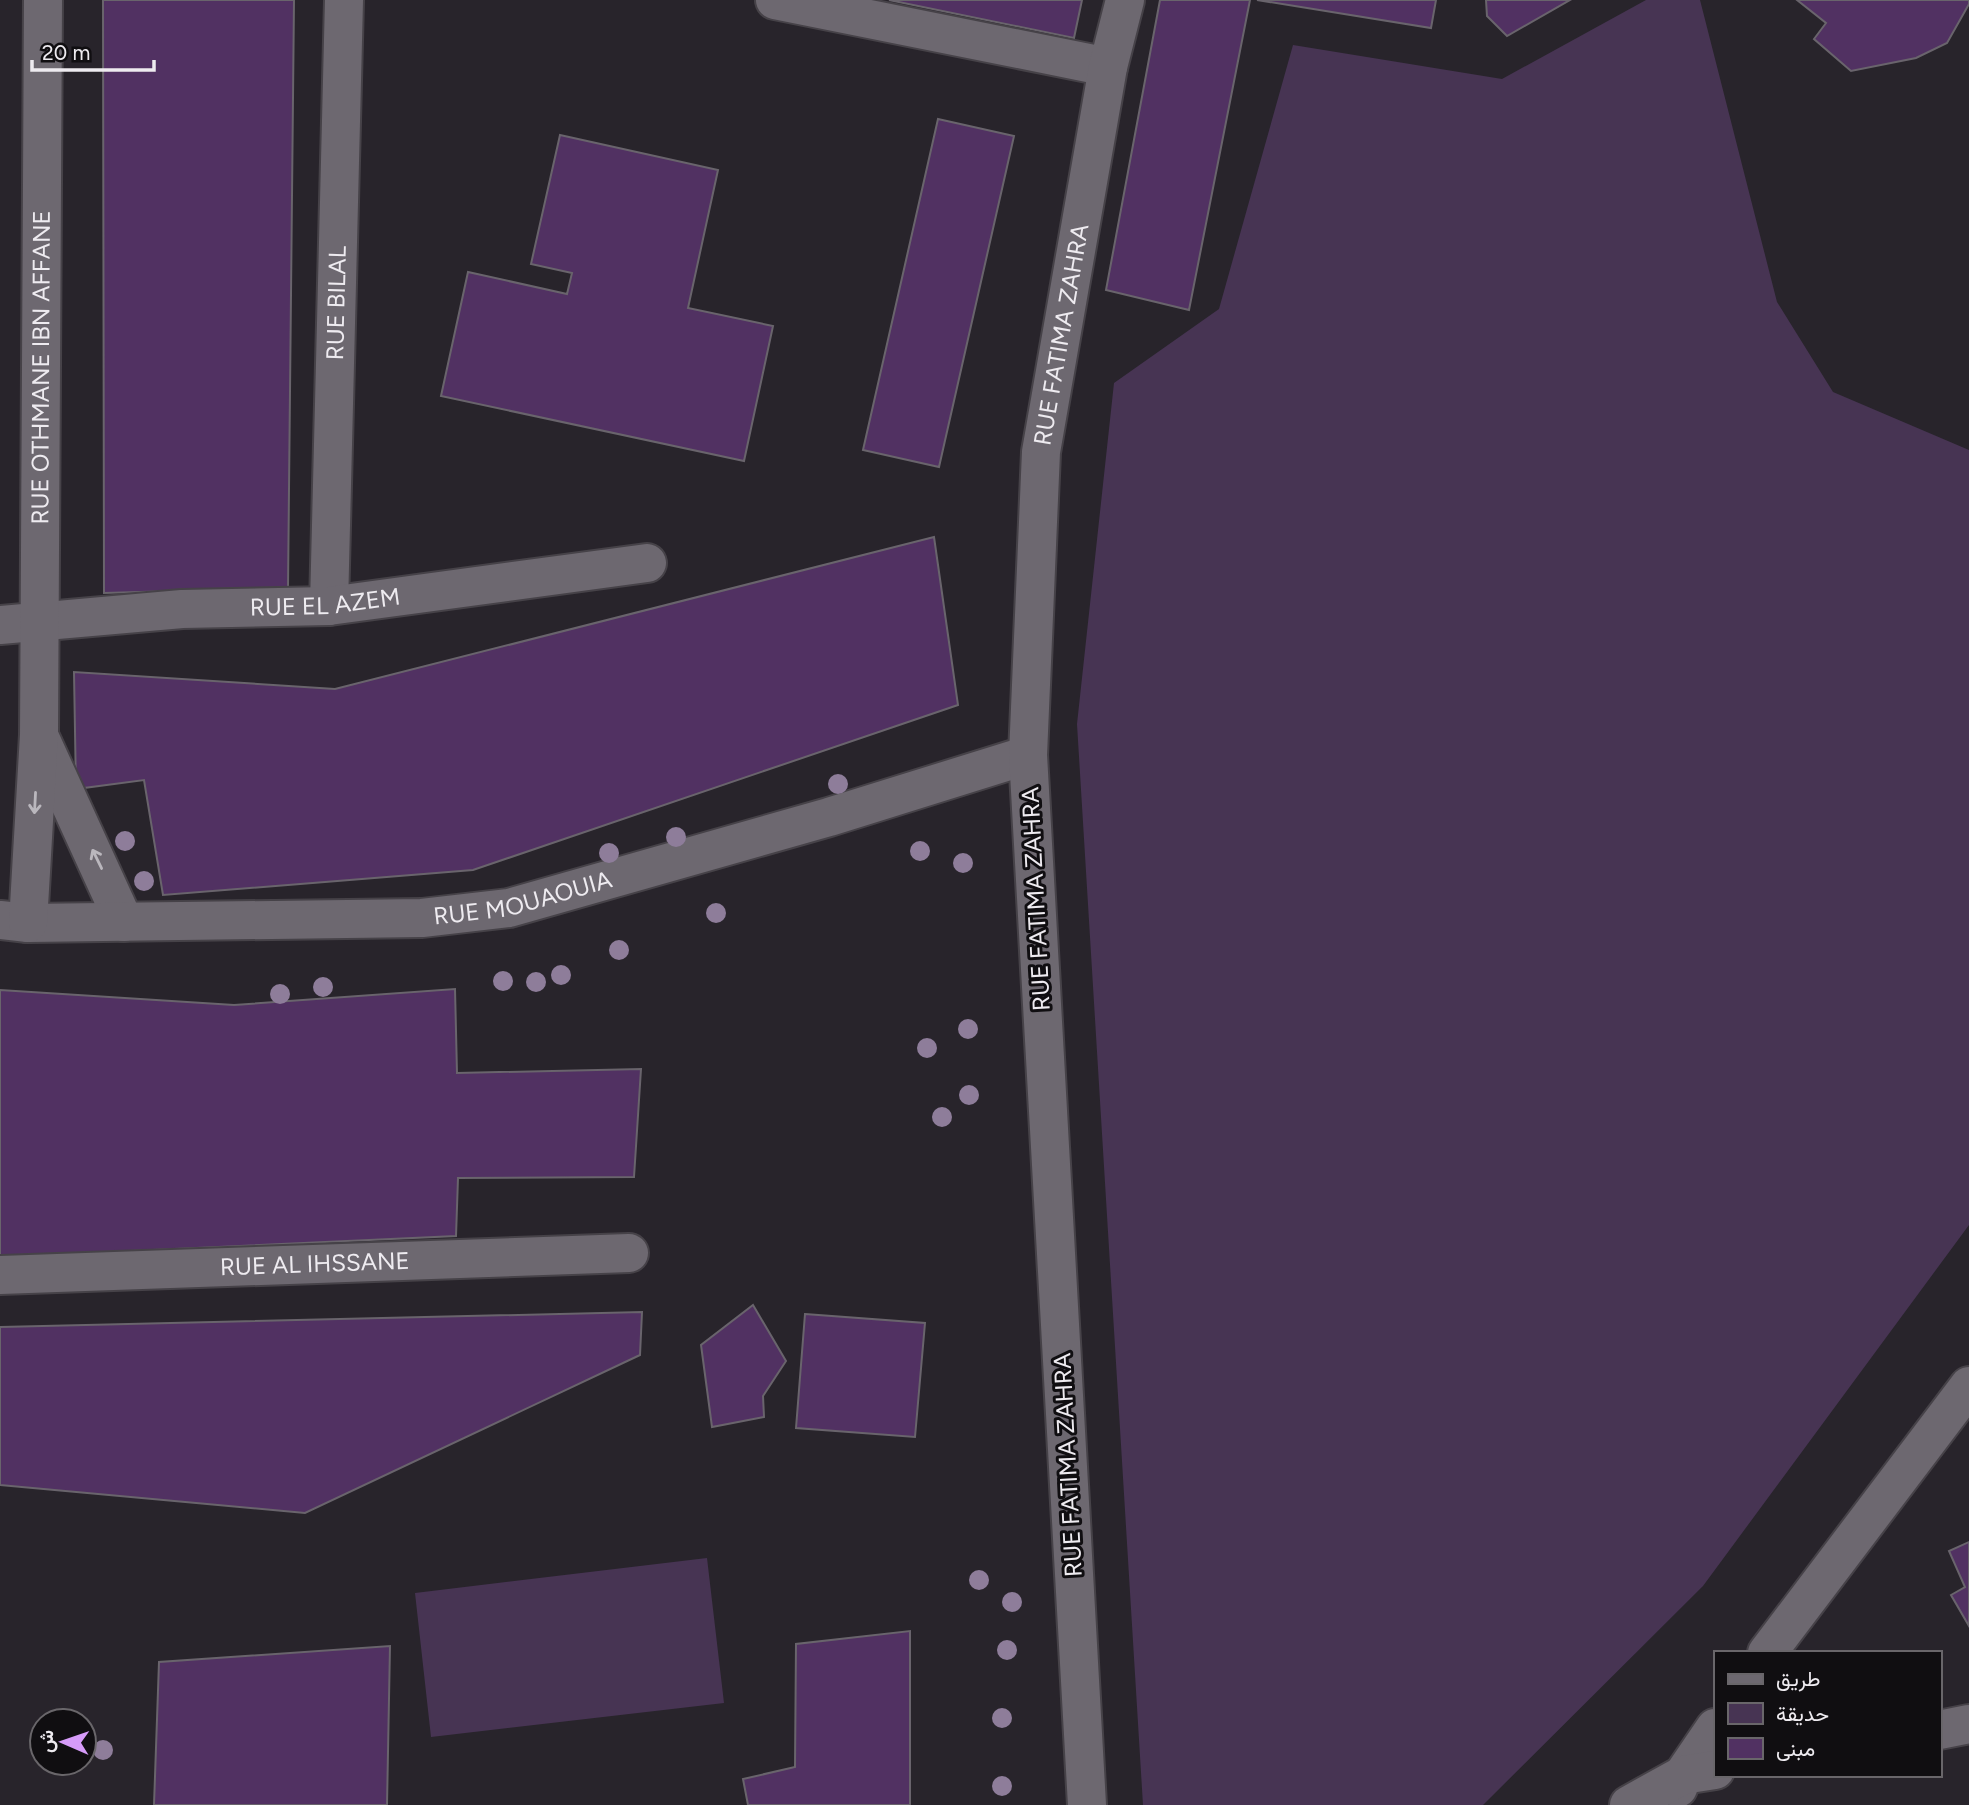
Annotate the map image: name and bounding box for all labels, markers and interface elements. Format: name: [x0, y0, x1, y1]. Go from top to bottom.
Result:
scale bar: [32, 28, 154, 72]
text: 20 m: [42, 40, 90, 65]
street label: RUE OTHMANE IBN AFFANE: [25, 210, 56, 525]
street label: RUE FATIMA ZAHRA: [1027, 221, 1095, 448]
street label: RUE BILAL: [320, 245, 352, 361]
street label: RUE EL AZEM: [249, 582, 402, 622]
street label: RUE FATIMA ZAHRA: [1015, 786, 1056, 1012]
one-way arrow: [28, 791, 41, 814]
one-way arrow: [90, 849, 103, 870]
street label: RUE MOUAOUIA: [432, 864, 616, 931]
street label: RUE AL IHSSANE: [219, 1246, 410, 1281]
street label: RUE FATIMA ZAHRA: [1047, 1352, 1088, 1578]
legend: [1714, 1651, 1941, 1777]
text: طريق: [1776, 1666, 1821, 1692]
text: حديقة: [1776, 1701, 1829, 1726]
north arrow: [28, 1707, 98, 1777]
text: ش: [35, 1729, 58, 1753]
text: مبنى: [1776, 1736, 1815, 1761]

